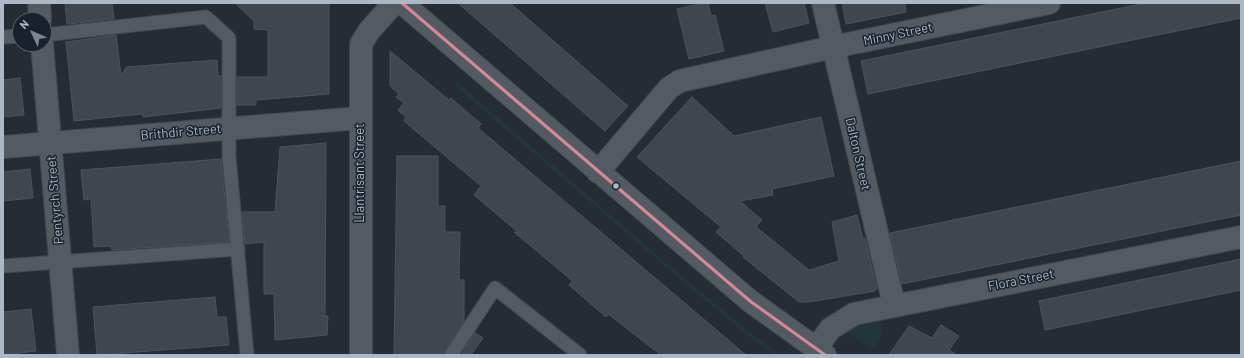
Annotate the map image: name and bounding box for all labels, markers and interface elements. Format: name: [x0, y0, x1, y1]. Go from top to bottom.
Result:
north arrow: [12, 12, 52, 52]
text: N: [17, 17, 31, 31]
street label: Minny Street: [862, 19, 934, 49]
street label: Dalton Street: [842, 116, 874, 192]
street label: Brithdir Street: [140, 121, 222, 143]
street label: Llantrisant Street: [352, 123, 368, 223]
street label: Pentyrch Street: [43, 155, 67, 245]
unlabelled marker: [611, 181, 621, 191]
street label: Flora Street: [987, 266, 1055, 294]

